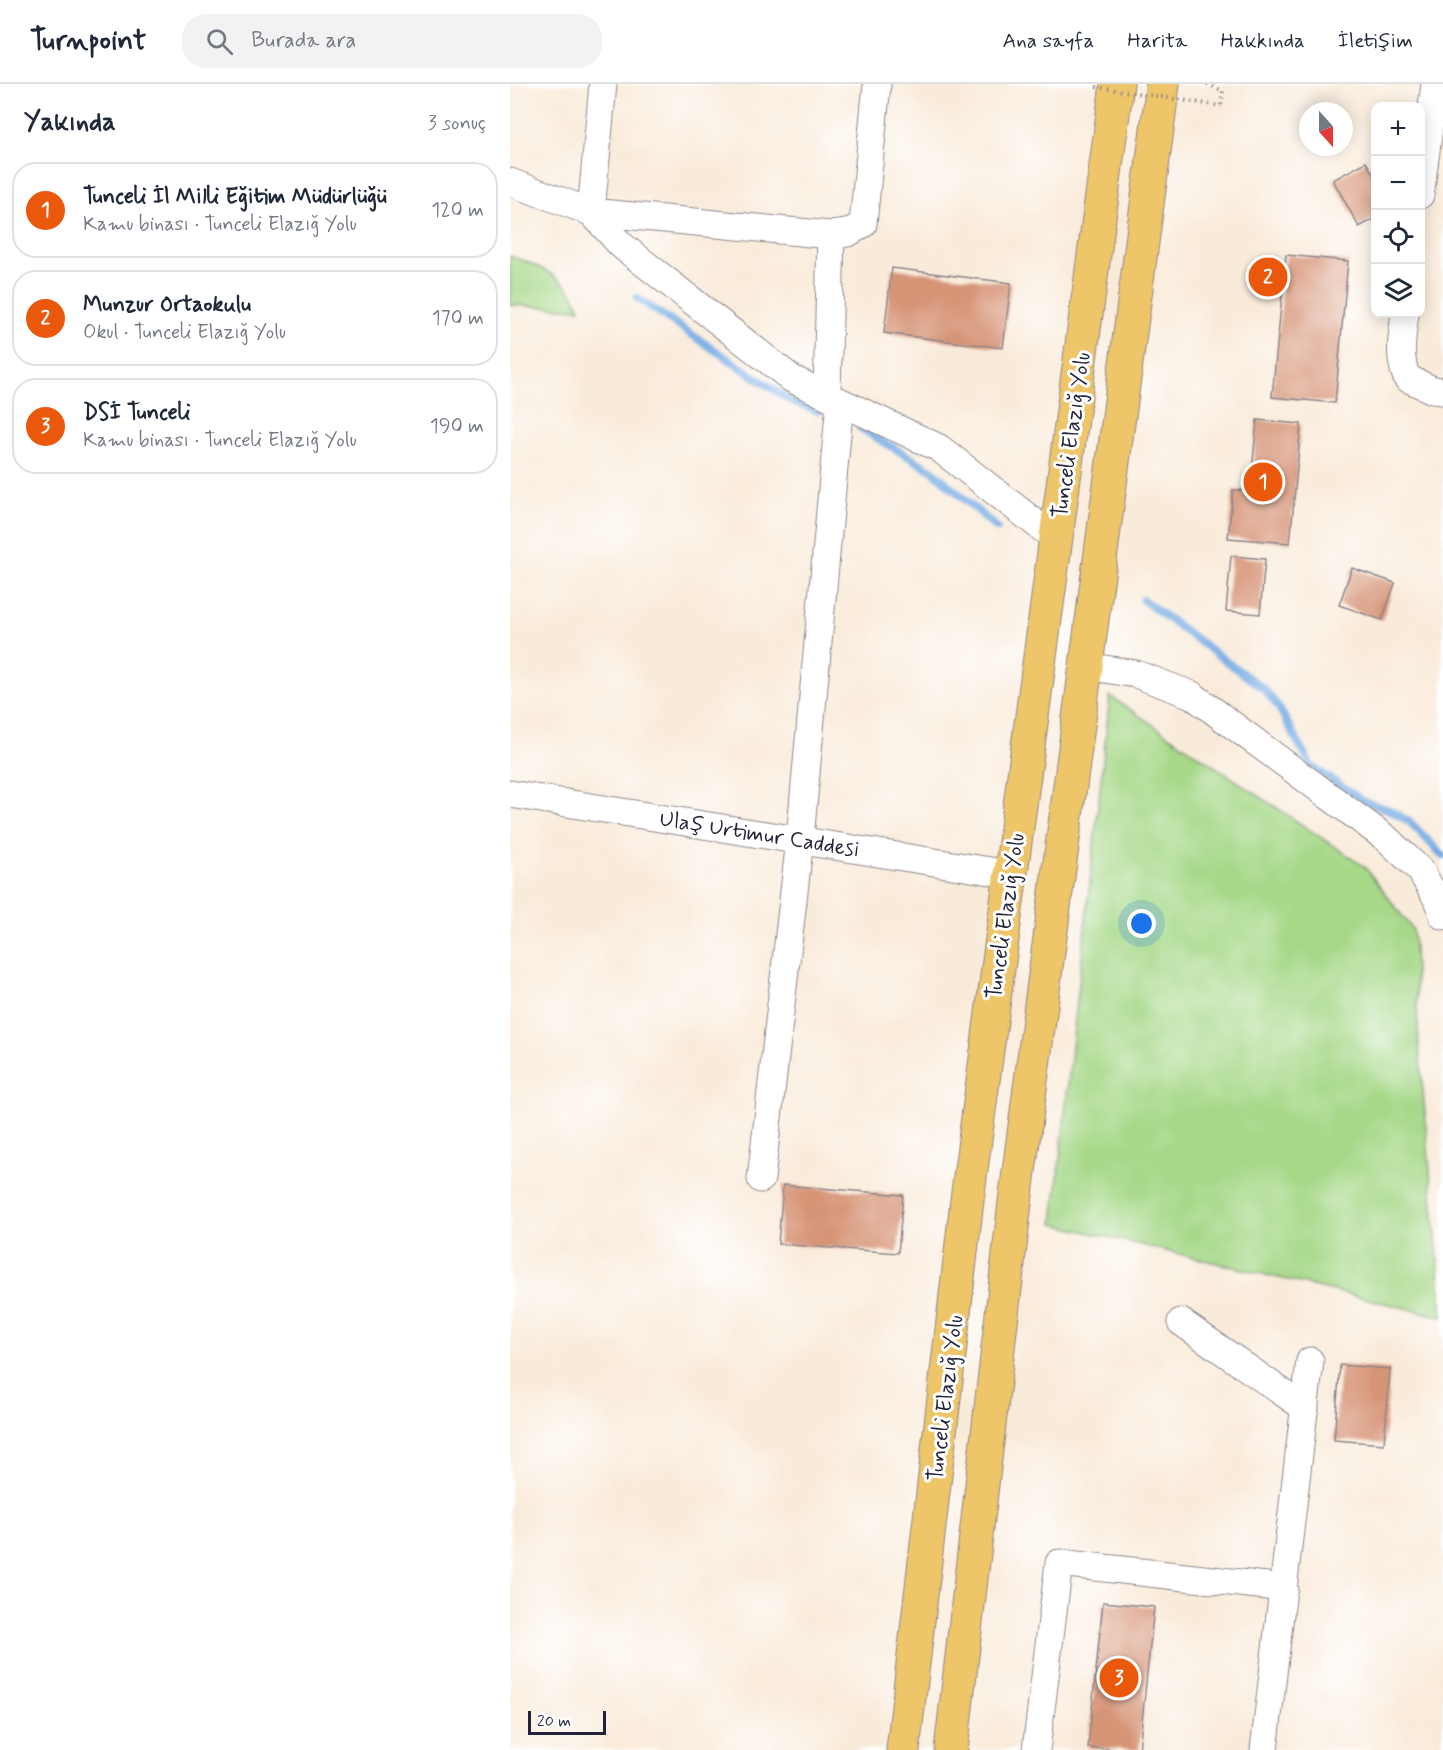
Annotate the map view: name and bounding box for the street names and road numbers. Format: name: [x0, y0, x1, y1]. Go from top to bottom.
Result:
street label: Tunceli Elazığ Yolu: [1046, 350, 1098, 520]
street label: Ulaş Urtimur Caddesi: [658, 805, 862, 865]
street label: Tunceli Elazığ Yolu: [980, 831, 1032, 1001]
street label: Tunceli Elazığ Yolu: [922, 1313, 971, 1483]

